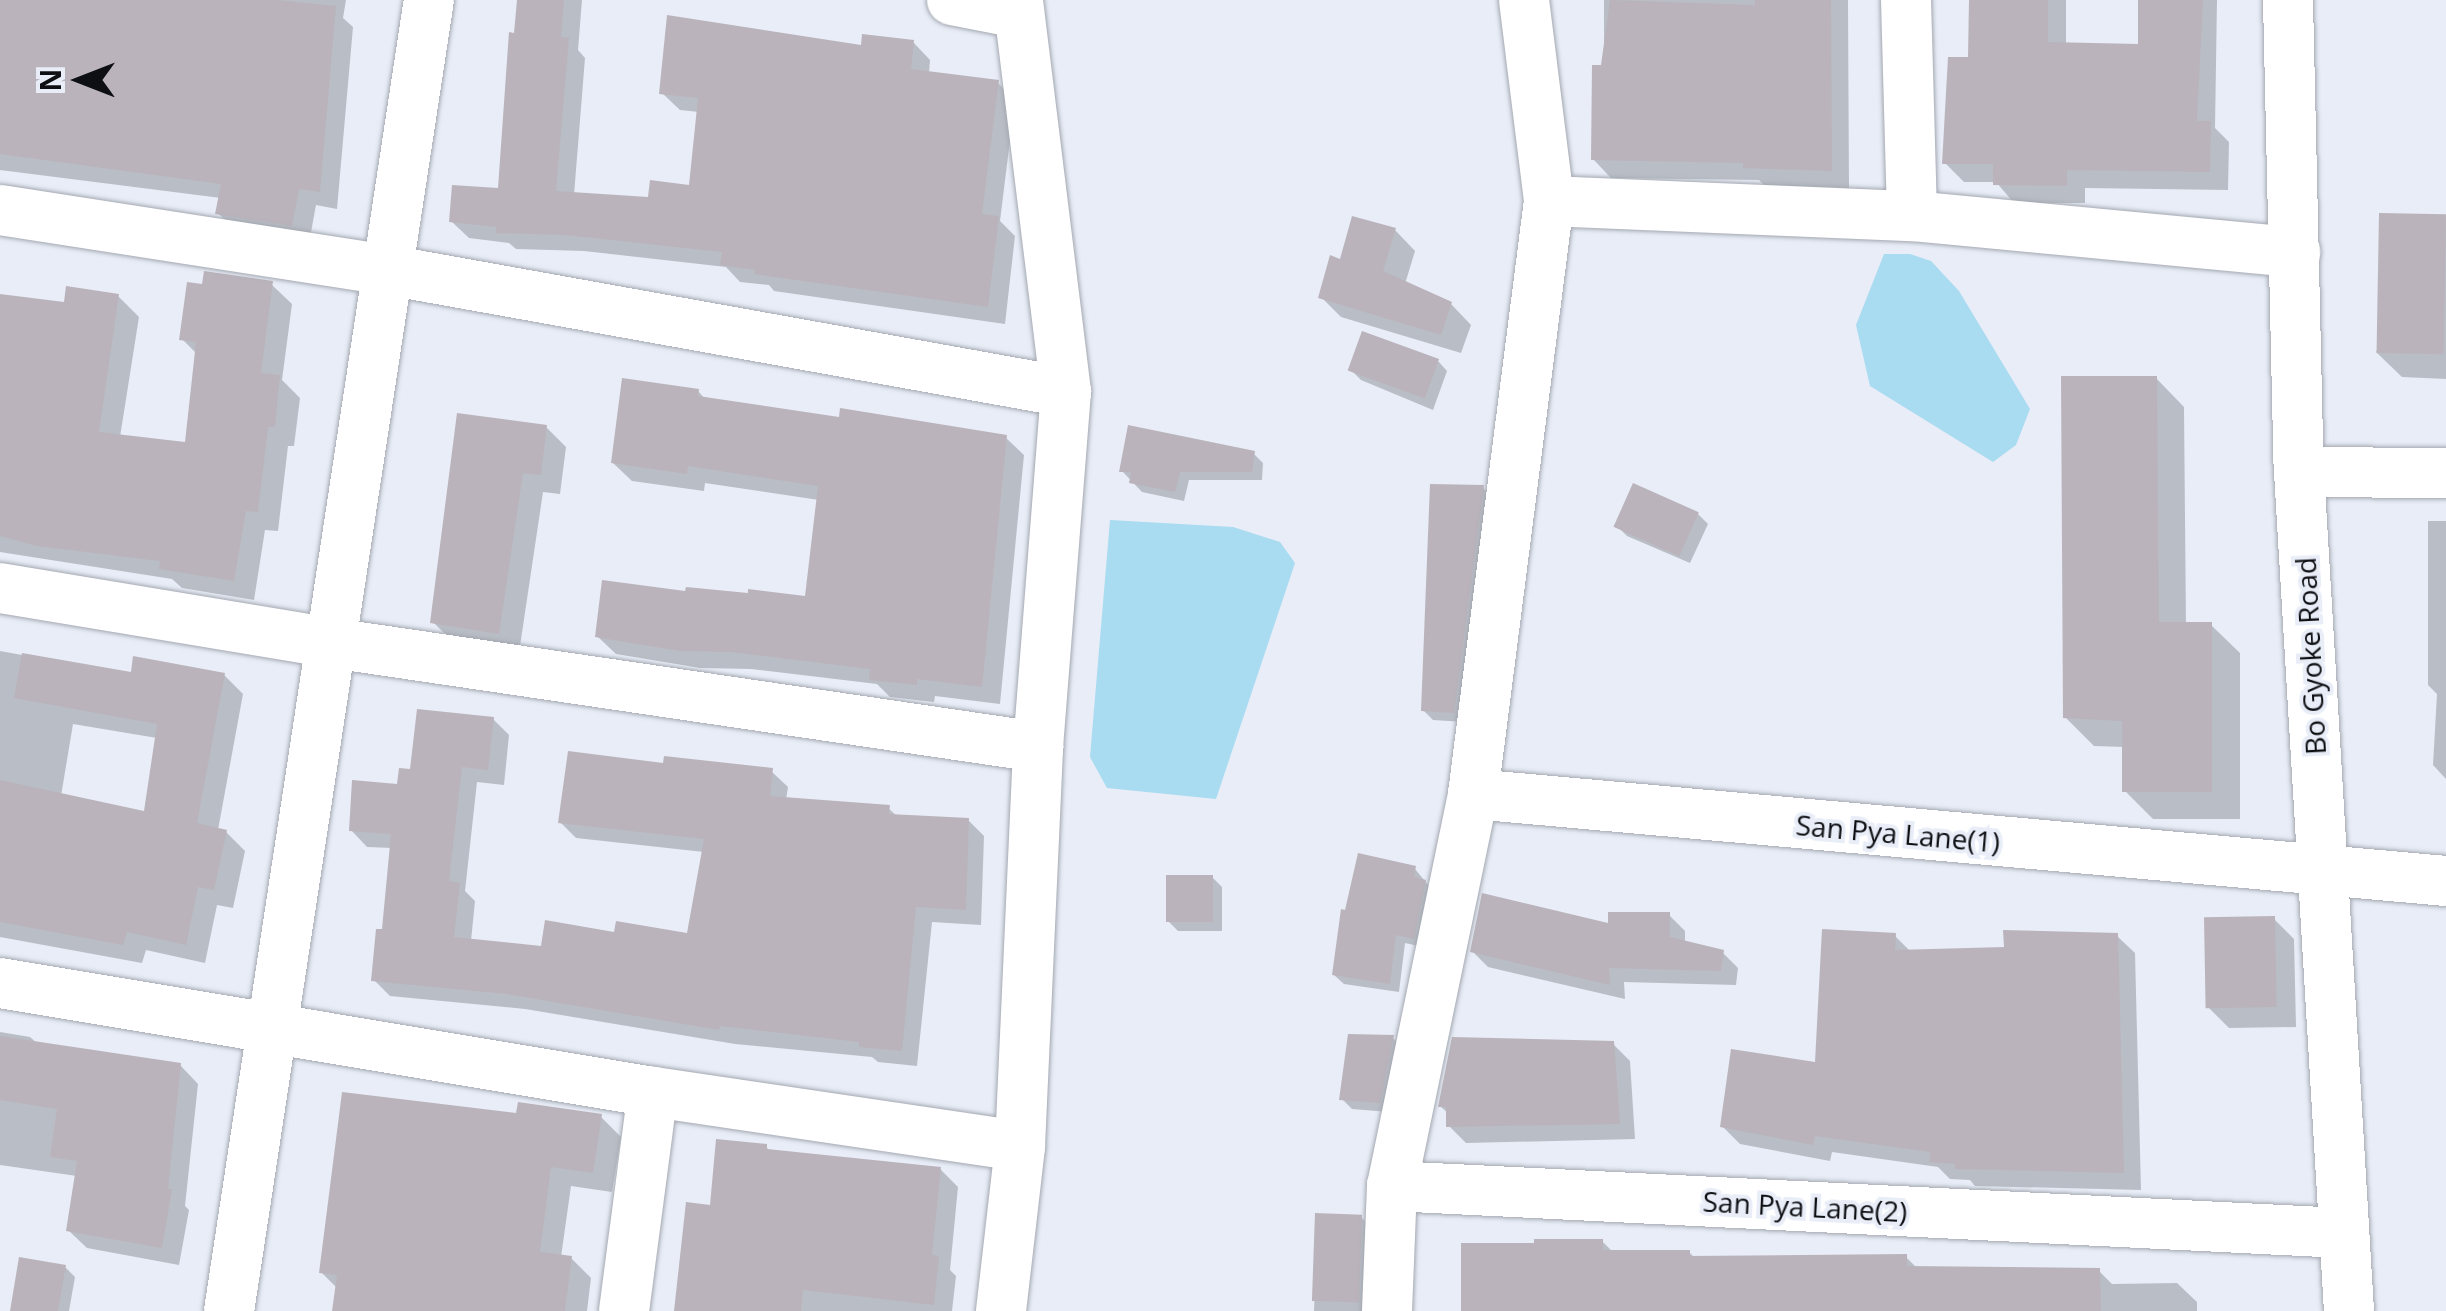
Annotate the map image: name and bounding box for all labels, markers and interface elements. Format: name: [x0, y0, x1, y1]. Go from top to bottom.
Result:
north arrow: [30, 30, 130, 130]
text: N: [31, 69, 69, 91]
street label: Bo Gyoke Road: [2288, 556, 2332, 756]
street label: San Pya Lane(1): [1795, 807, 2001, 859]
street label: San Pya Lane(2): [1702, 1184, 1908, 1228]

